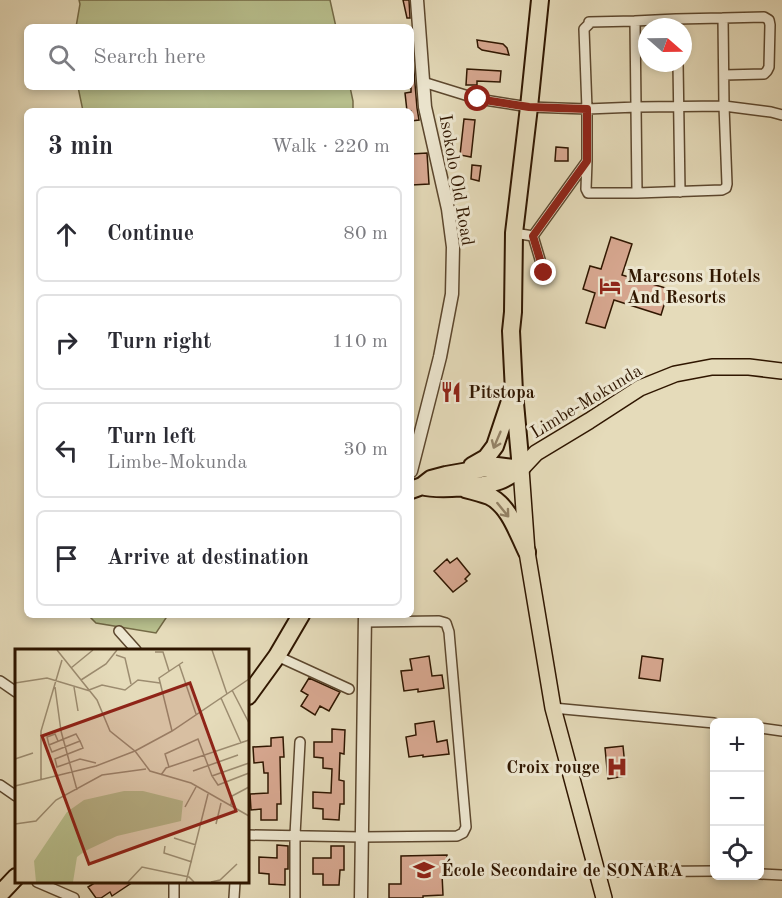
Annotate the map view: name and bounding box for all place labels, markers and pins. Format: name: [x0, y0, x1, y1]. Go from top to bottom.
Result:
place label: Marcsons Hotels And Resorts: [627, 268, 760, 307]
hotel icon: Marcsons Hotels And Resorts: [598, 274, 622, 298]
restaurant icon: Pitstopa: [439, 380, 463, 404]
place label: Pitstopa: [468, 384, 535, 402]
hospital icon: Croix rouge: [605, 755, 629, 779]
place label: Croix rouge: [506, 759, 600, 777]
school or university icon: École Secondaire de SONARA: [412, 858, 436, 882]
place label: École Secondaire de SONARA: [441, 858, 683, 880]

